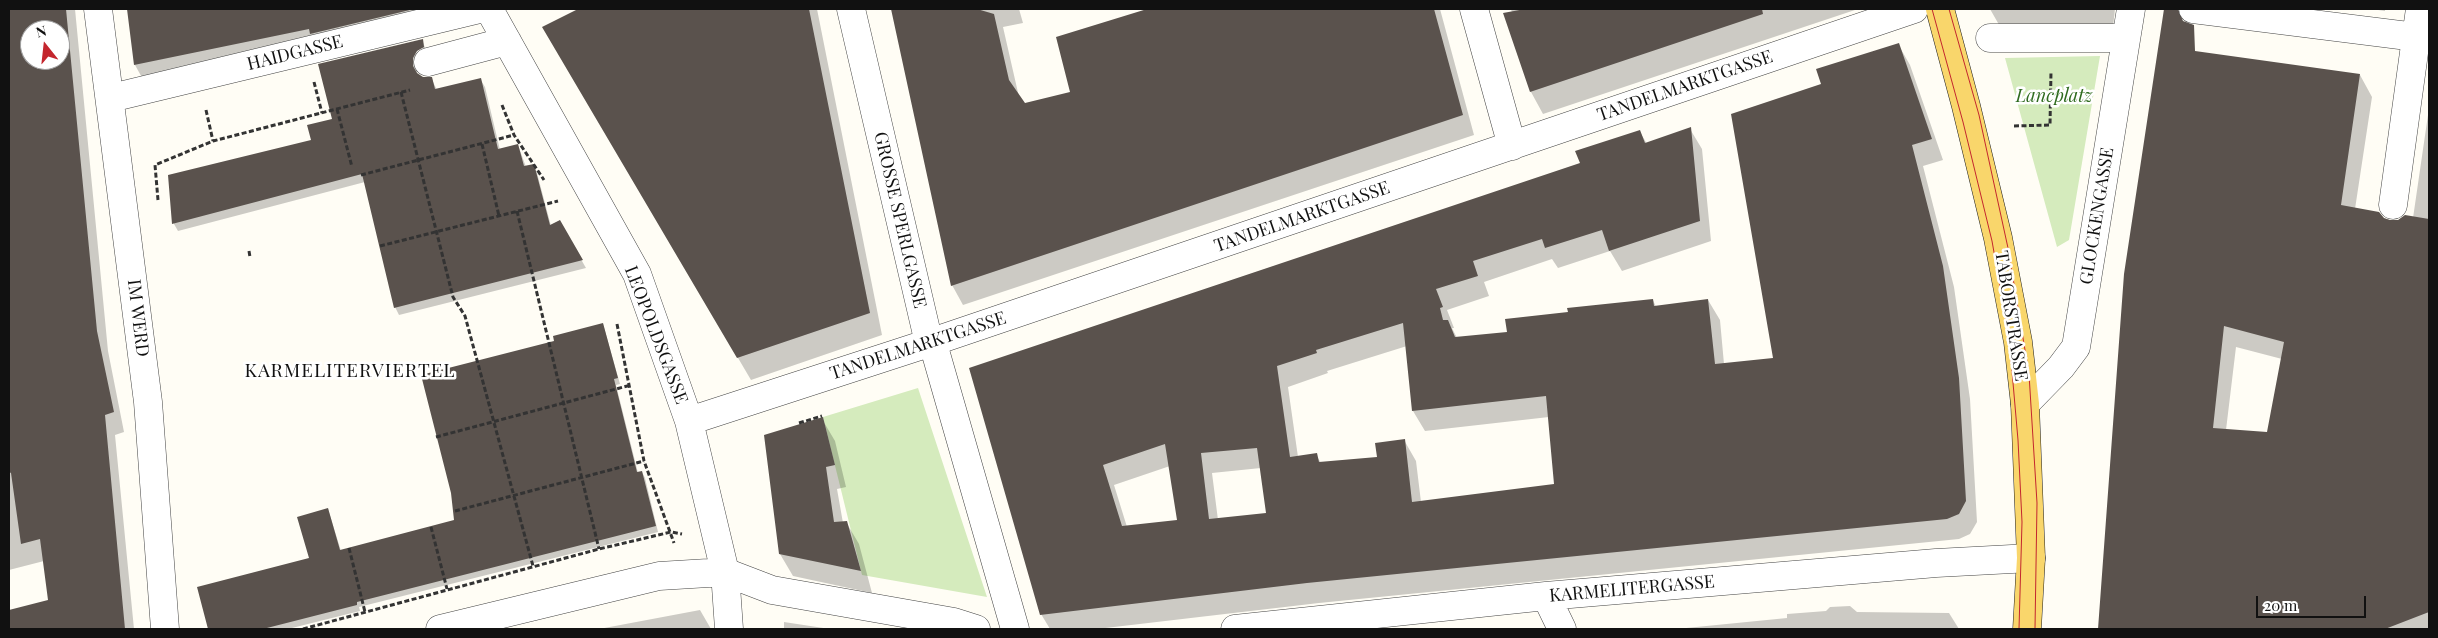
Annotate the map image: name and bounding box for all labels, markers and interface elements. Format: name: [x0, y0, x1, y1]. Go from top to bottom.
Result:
north arrow: [20, 20, 70, 70]
text: N: [34, 21, 48, 42]
street label: HAIDGASSE: [245, 31, 345, 75]
street label: TANDELMARKTGASSE: [1594, 46, 1776, 126]
park label: Lancplatz: [2016, 85, 2092, 107]
street label: GROSSE SPERLGASSE: [869, 130, 931, 310]
street label: GLOCKENGASSE: [2075, 146, 2119, 286]
street label: TANDELMARKTGASSE: [1211, 177, 1393, 257]
street label: TABORSTRASSE: [1990, 249, 2032, 383]
street label: LEOPOLDSGASSE: [620, 263, 692, 407]
street label: IM WERD: [123, 278, 153, 358]
street label: TANDELMARKTGASSE: [827, 307, 1009, 385]
district label: KARMELITERVIERTEL: [242, 360, 458, 382]
street label: KARMELITERGASSE: [1548, 571, 1716, 607]
scale bar: [2258, 586, 2368, 618]
text: 20 m: [2264, 595, 2297, 615]

